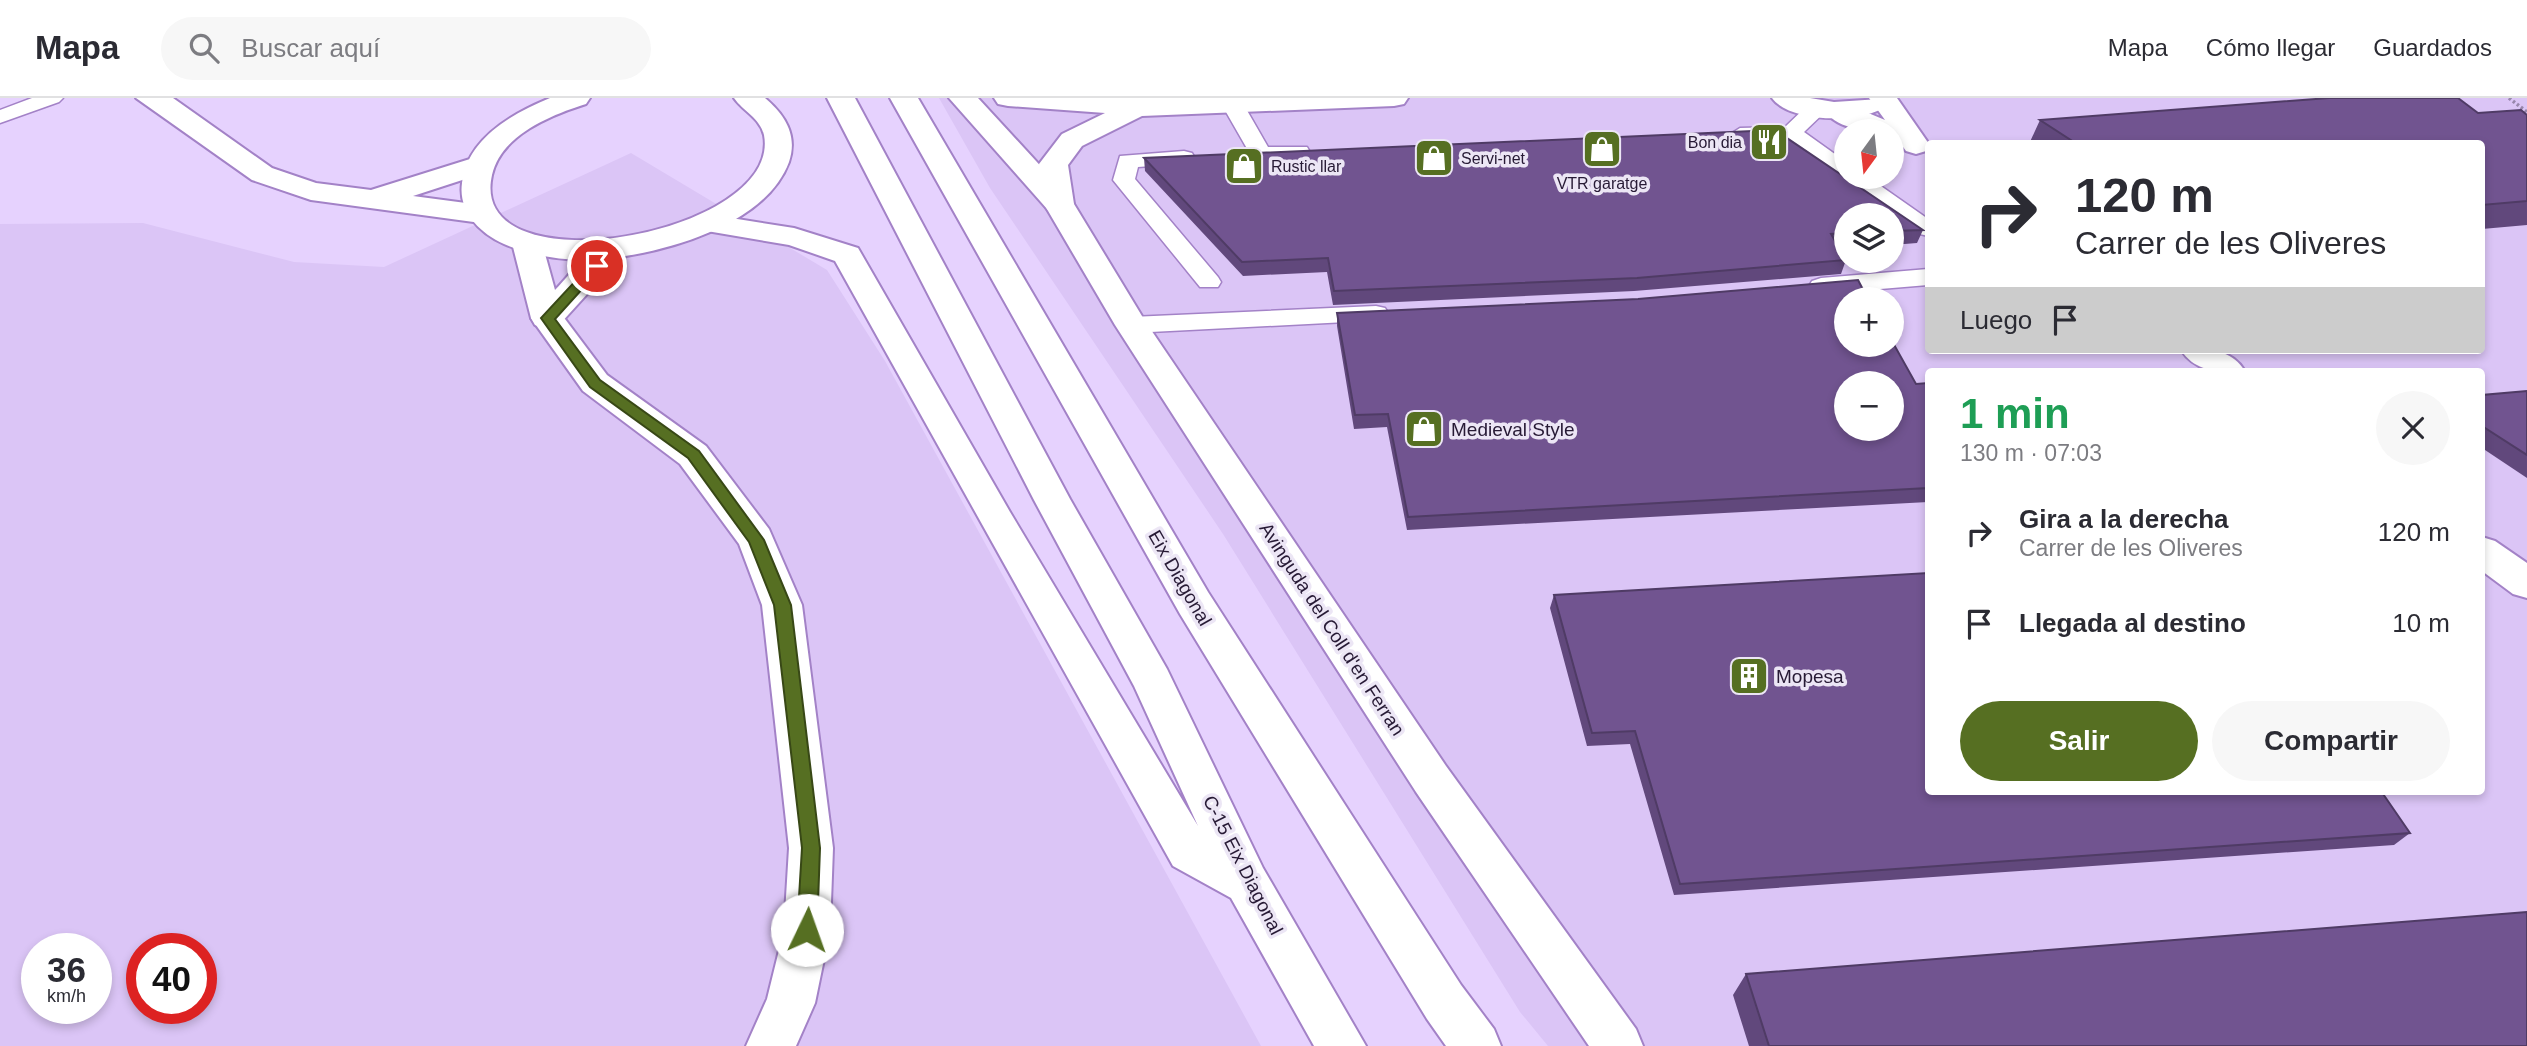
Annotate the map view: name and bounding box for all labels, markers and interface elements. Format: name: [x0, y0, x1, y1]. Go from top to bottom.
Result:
search box: [161, 17, 651, 80]
text: Mapa: [35, 29, 119, 66]
icon: search: [185, 29, 223, 67]
text: Buscar aquí: [241, 33, 380, 63]
text: Mapa: [2108, 34, 2168, 61]
text: Cómo llegar: [2206, 34, 2335, 61]
text: Guardados: [2373, 34, 2492, 61]
north arrow: [1834, 119, 1904, 189]
map controls: [1834, 119, 1904, 441]
restaurant icon: Bon dia: [1748, 121, 1790, 163]
shop icon: VTR garatge: [1581, 128, 1623, 170]
place label: Bon dia: [1688, 134, 1742, 151]
shop icon: Servi-net: [1413, 137, 1455, 179]
shop icon: Rustic llar: [1223, 145, 1265, 187]
place label: Servi-net: [1461, 150, 1526, 167]
place label: Rustic llar: [1271, 158, 1342, 175]
icon: right: [1960, 168, 2051, 259]
text: 120 m: [2075, 168, 2214, 222]
place label: VTR garatge: [1557, 175, 1647, 192]
button: layers: [1834, 203, 1904, 273]
text: Carrer de les Oliveres: [2075, 225, 2386, 261]
pin: [567, 236, 627, 296]
icon: arrive: [578, 247, 616, 285]
button: +: [1834, 287, 1904, 357]
icon: arrive: [2046, 301, 2084, 339]
text: Luego: [1960, 305, 2032, 335]
button: −: [1834, 371, 1904, 441]
text: 1 min: [1960, 390, 2070, 437]
button: close: [2376, 391, 2450, 465]
shop icon: Medieval Style: [1403, 408, 1445, 450]
place label: Medieval Style: [1451, 419, 1575, 440]
text: 130 m · 07:03: [1960, 440, 2102, 466]
text: Gira a la derecha: [2019, 504, 2229, 534]
icon: right: [1960, 514, 1998, 552]
text: 120 m: [2378, 517, 2450, 547]
street label: Avinguda del Coll d'en Ferran: [1255, 519, 1409, 739]
street label: Eix Diagonal: [1144, 527, 1216, 629]
text: Carrer de les Oliveres: [2019, 535, 2243, 561]
icon: arrive: [1960, 605, 1998, 643]
text: Llegada al destino: [2019, 608, 2246, 638]
text: 10 m: [2392, 608, 2450, 638]
building icon: Mopesa: [1728, 655, 1770, 697]
place label: Mopesa: [1776, 666, 1844, 687]
button: Salir: [1960, 701, 2198, 781]
button: Compartir: [2212, 701, 2450, 781]
street label: C-15 Eix Diagonal: [1199, 792, 1287, 938]
position arrow: [770, 893, 844, 967]
speed limit sign: 40: [126, 933, 217, 1024]
text: 36: [47, 950, 86, 989]
text: km/h: [47, 986, 86, 1006]

